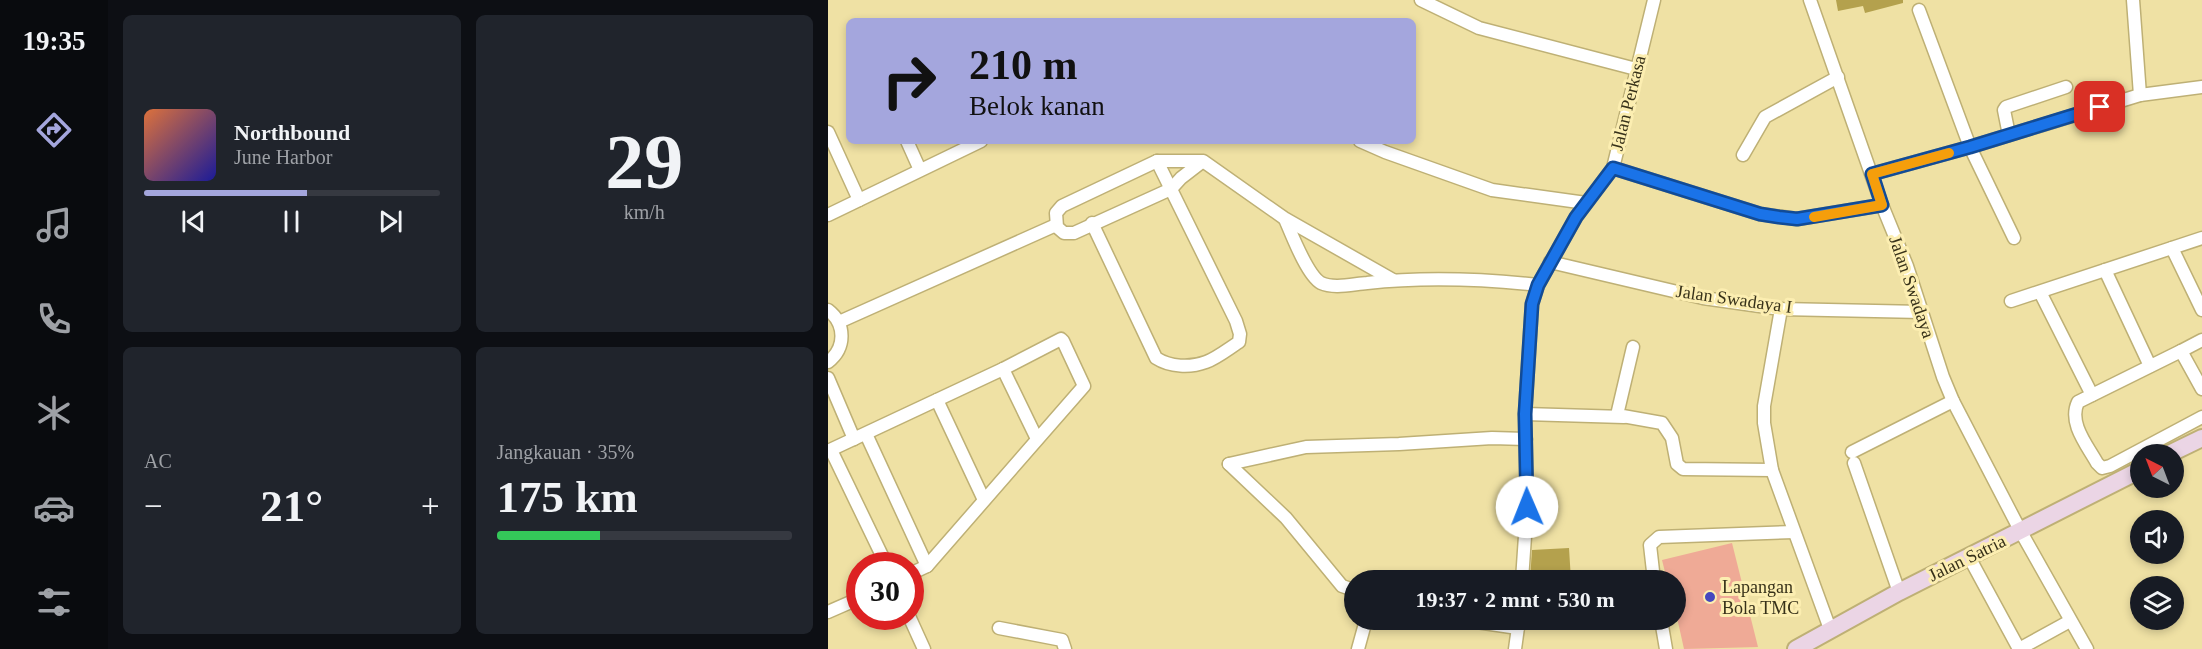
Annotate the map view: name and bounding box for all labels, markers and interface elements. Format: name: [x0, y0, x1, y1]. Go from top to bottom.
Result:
text: 19:35: [23, 26, 86, 56]
icon: right: [870, 42, 948, 120]
text: 210 m: [969, 42, 1078, 88]
street label: Jalan Perkasa: [1607, 53, 1649, 153]
pin: [2074, 81, 2125, 132]
icon: arrive: [2083, 90, 2116, 123]
text: Belok kanan: [969, 91, 1105, 121]
icon: directions: [33, 109, 75, 151]
text: 29: [605, 118, 683, 205]
text: Northbound: [234, 120, 350, 145]
text: June Harbor: [234, 146, 332, 168]
text: km/h: [624, 201, 665, 223]
icon: music: [33, 204, 75, 246]
icon: previous: [177, 205, 210, 238]
icon: pause: [275, 205, 308, 238]
icon: next: [374, 205, 407, 238]
street label: Jalan Swadaya: [1885, 233, 1939, 341]
street label: Jalan Swadaya I: [1675, 281, 1793, 317]
icon: phone: [33, 298, 75, 340]
icon: climate: [33, 392, 75, 434]
text: Jangkauan · 35%: [497, 441, 634, 463]
north arrow: [2130, 444, 2184, 498]
map controls: [2130, 444, 2184, 630]
text: AC: [144, 450, 172, 472]
text: 175 km: [497, 472, 638, 522]
position arrow: [1495, 475, 1559, 539]
text: 21°: [260, 481, 323, 531]
icon: car: [33, 487, 75, 529]
text: −: [144, 488, 163, 524]
text: +: [421, 488, 440, 524]
button: sound: [2130, 510, 2184, 564]
street label: Jalan Satria: [1925, 531, 2009, 585]
speed limit sign: 30: [846, 552, 924, 630]
button: layers: [2130, 576, 2184, 630]
place label: Lapangan Bola TMC: [1722, 577, 1799, 618]
icon: filters: [33, 581, 75, 623]
text: 19:37 · 2 mnt · 530 m: [1415, 587, 1615, 612]
marker: Lapangan Bola TMC: [1703, 590, 1717, 604]

